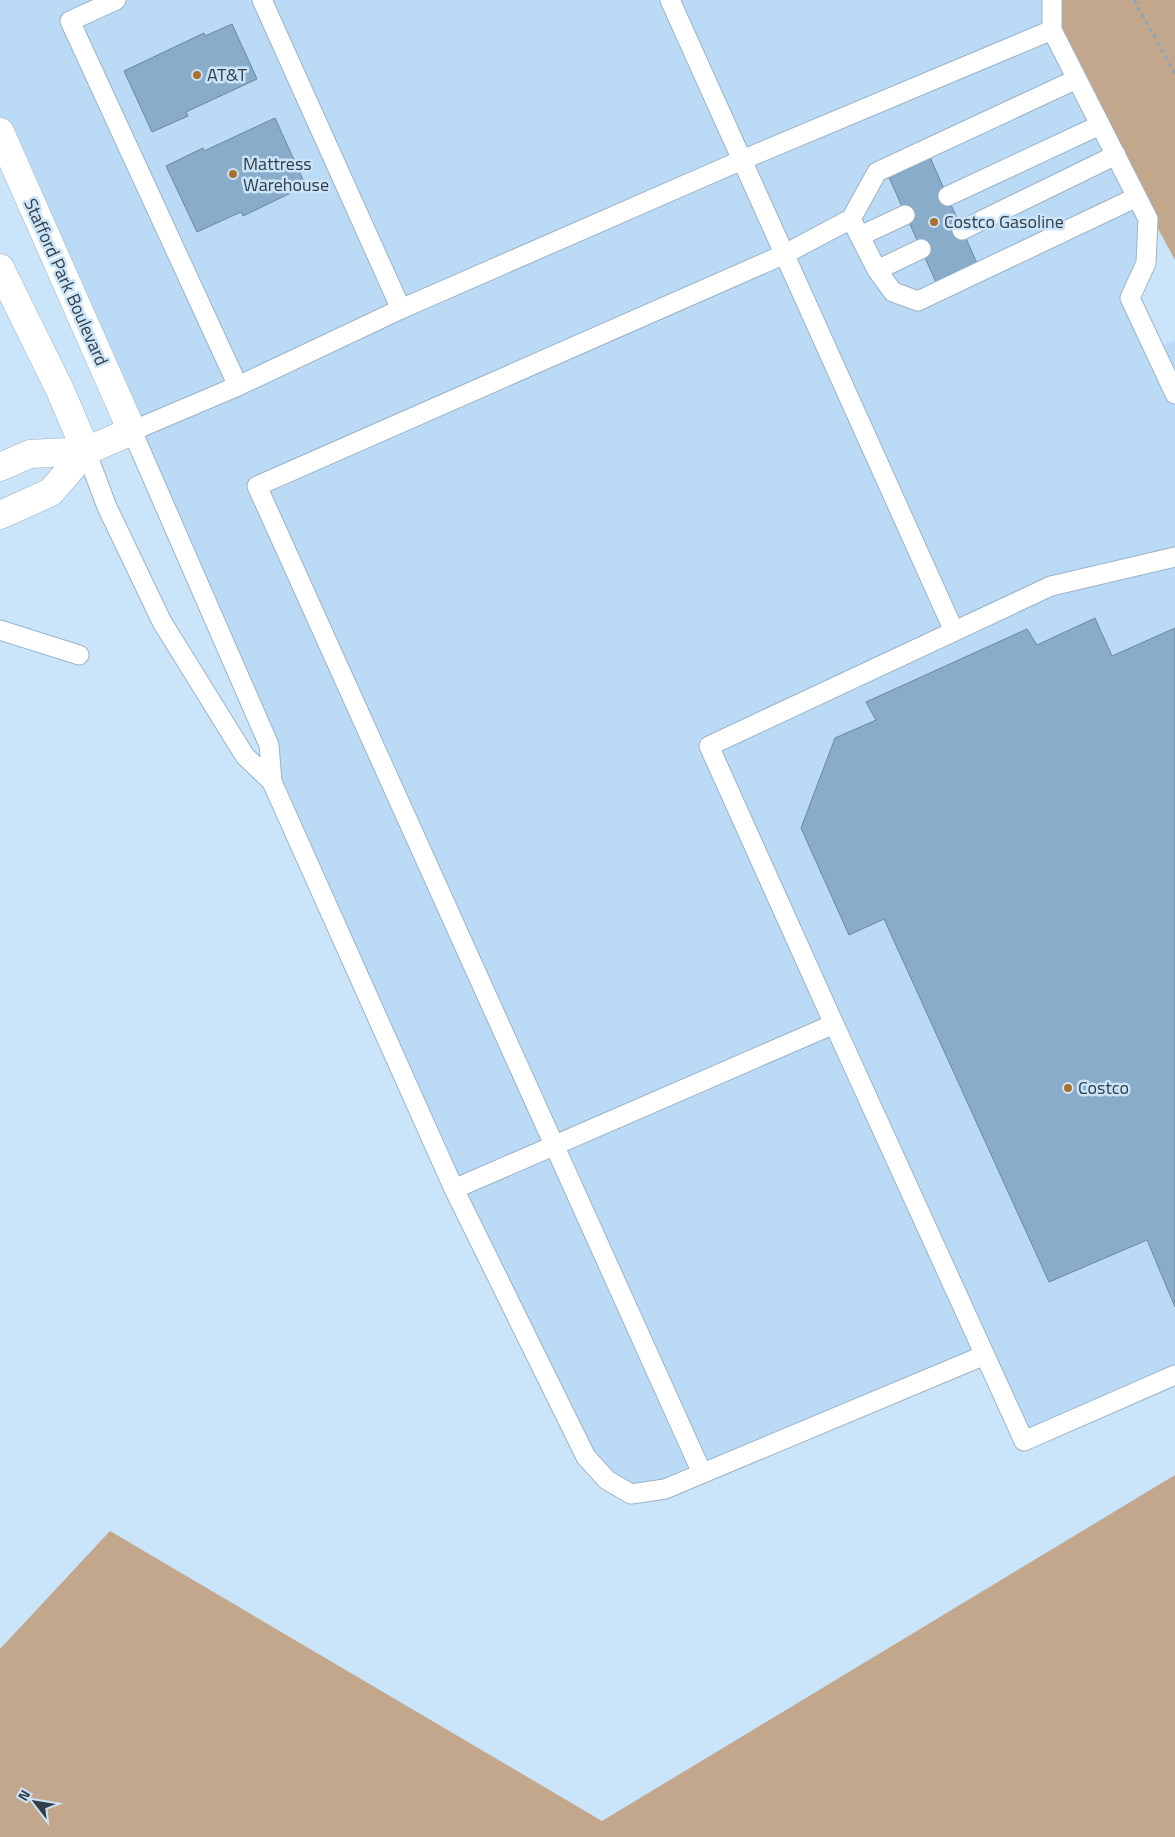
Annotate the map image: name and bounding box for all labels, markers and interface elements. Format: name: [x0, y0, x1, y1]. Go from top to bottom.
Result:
place label: AT&T: [207, 61, 248, 88]
marker: AT&T: [191, 69, 203, 81]
place label: Mattress Warehouse: [243, 150, 329, 198]
marker: Mattress Warehouse: [227, 168, 239, 180]
street label: Stafford Park Boulevard: [17, 194, 115, 370]
place label: Costco Gasoline: [944, 208, 1064, 235]
marker: Costco Gasoline: [928, 216, 940, 228]
place label: Costco: [1078, 1074, 1129, 1101]
marker: Costco: [1062, 1082, 1074, 1094]
north arrow: [10, 1777, 60, 1827]
text: N: [12, 1785, 35, 1805]

